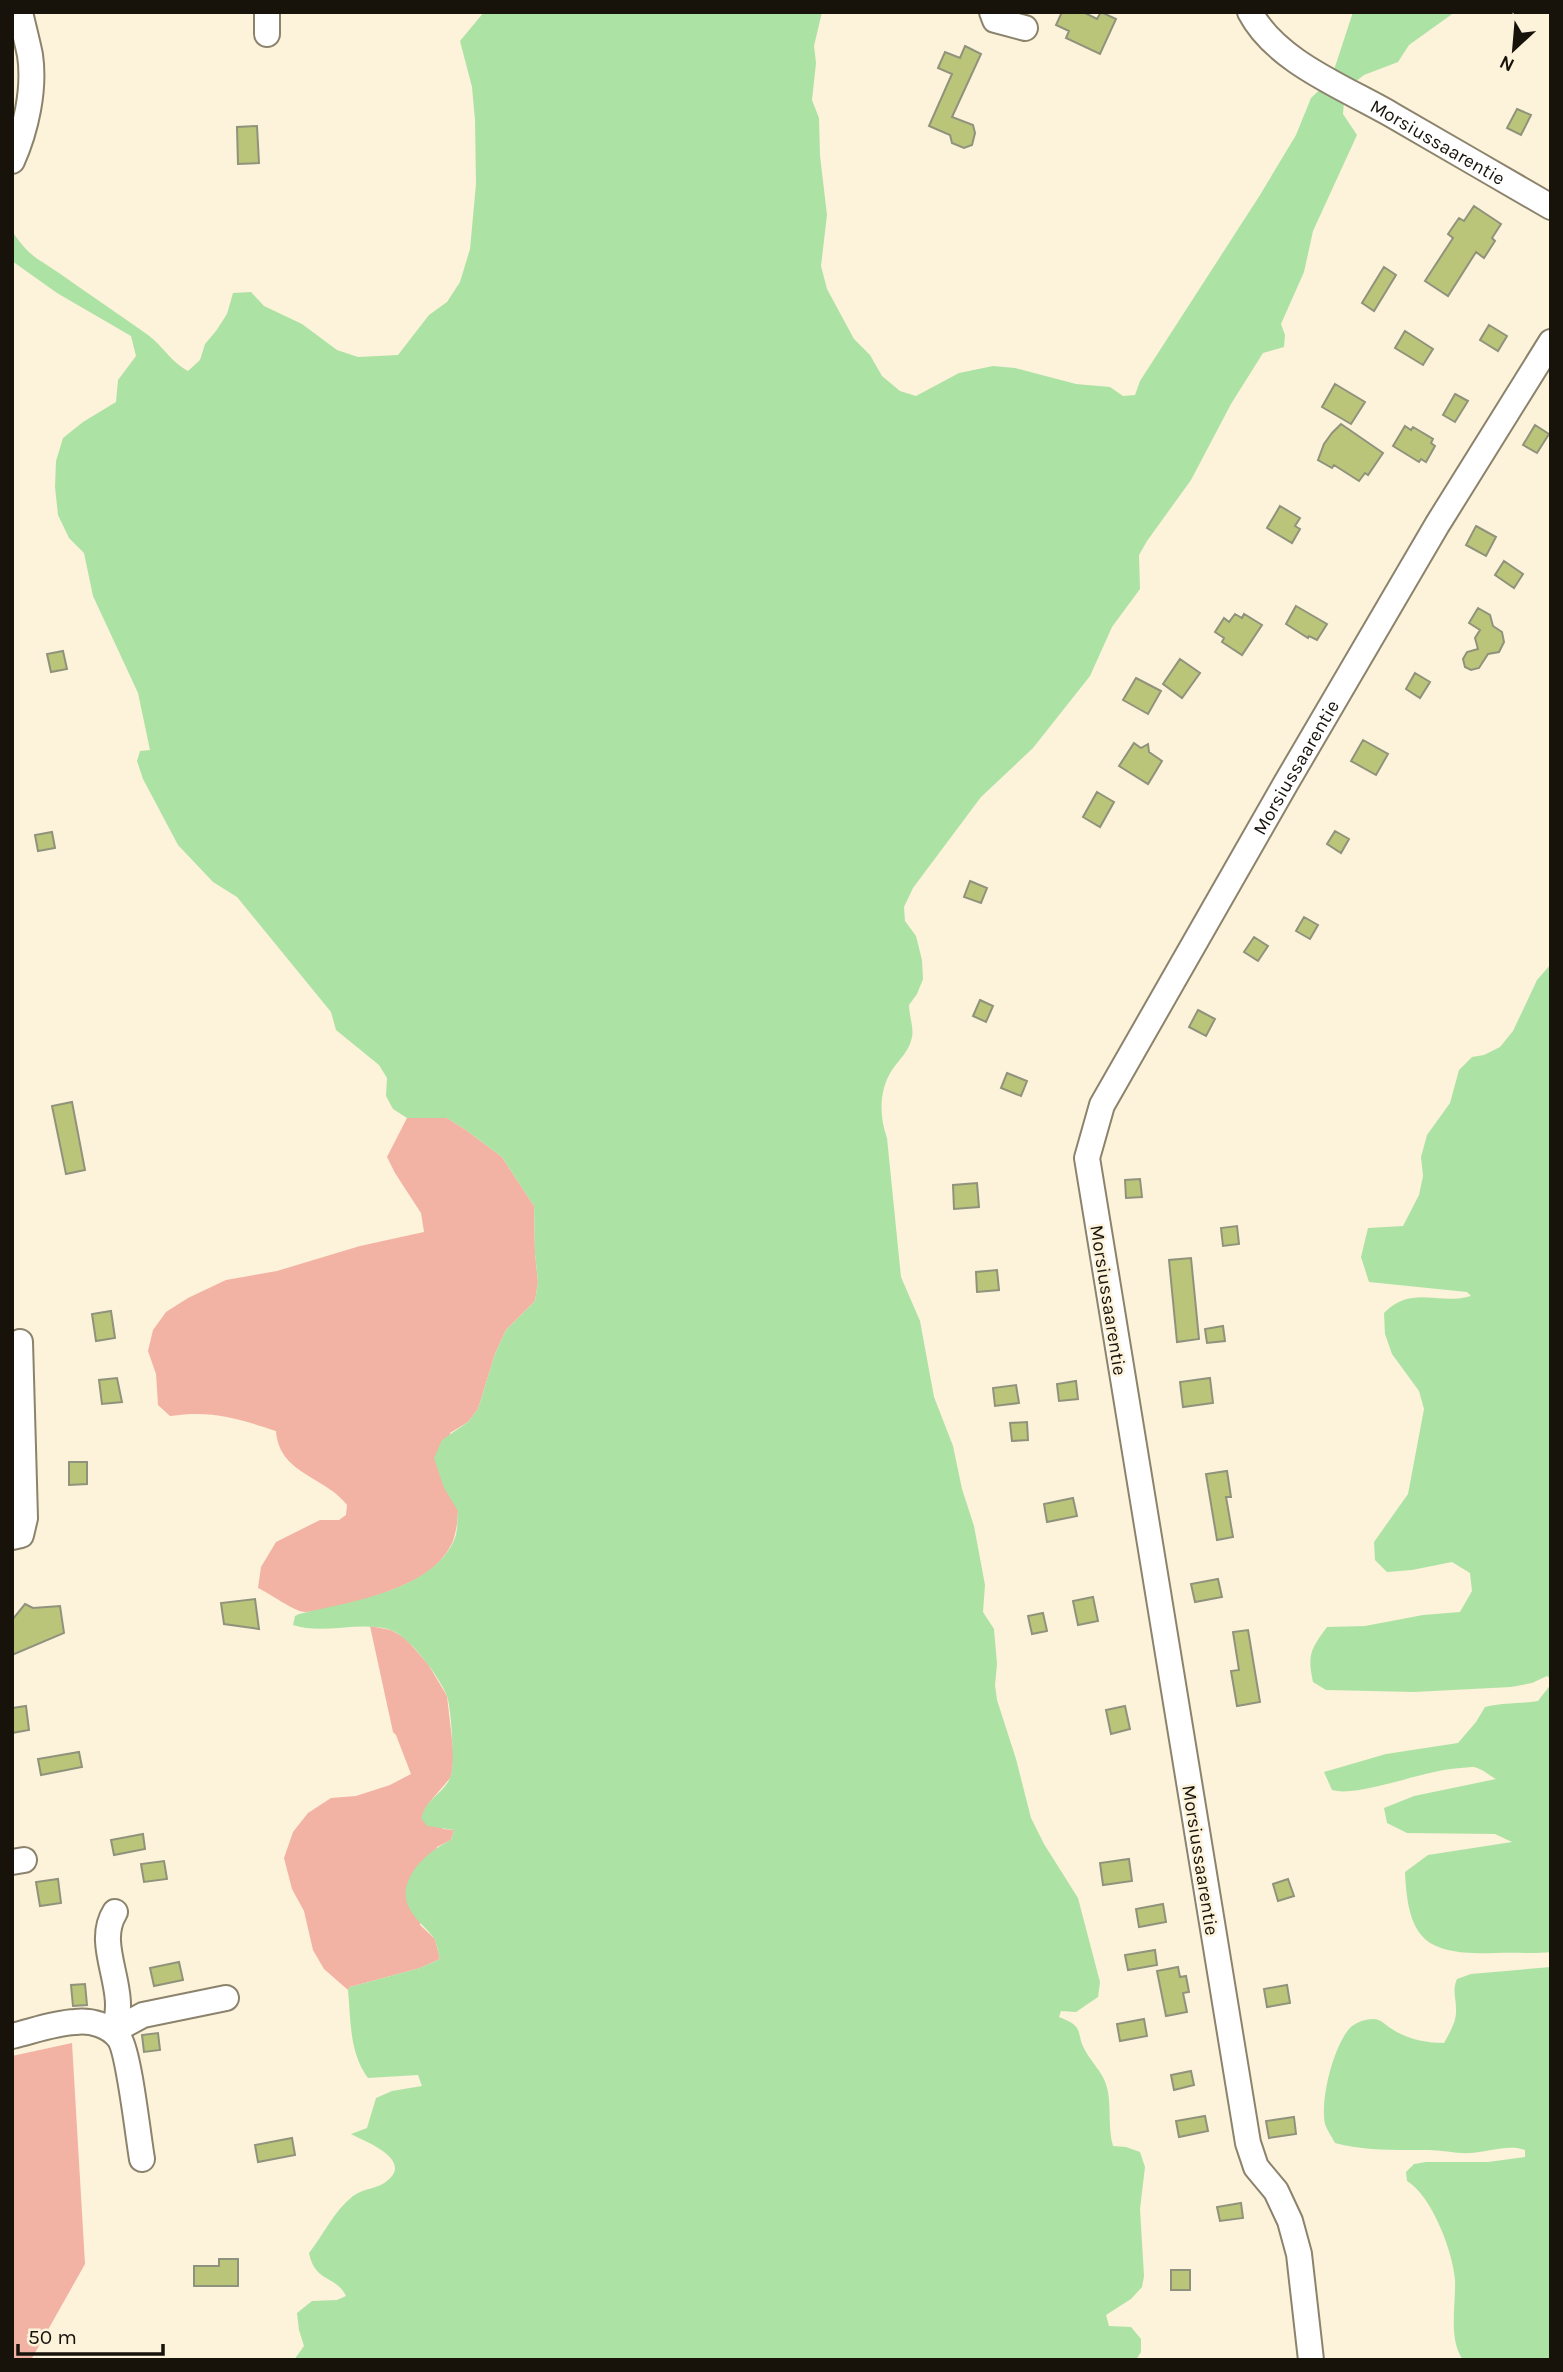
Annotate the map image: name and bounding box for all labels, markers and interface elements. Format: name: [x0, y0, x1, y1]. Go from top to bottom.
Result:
north arrow: [1479, 14, 1549, 84]
text: N: [1496, 51, 1518, 76]
street label: Morsiussaarentie: [1366, 95, 1509, 190]
street label: Morsiussaarentie: [1249, 696, 1344, 839]
street label: Morsiussaarentie: [1085, 1223, 1131, 1377]
street label: Morsiussaarentie: [1177, 1783, 1223, 1937]
scale bar: [18, 2312, 163, 2356]
text: 50 m: [28, 2325, 77, 2349]

